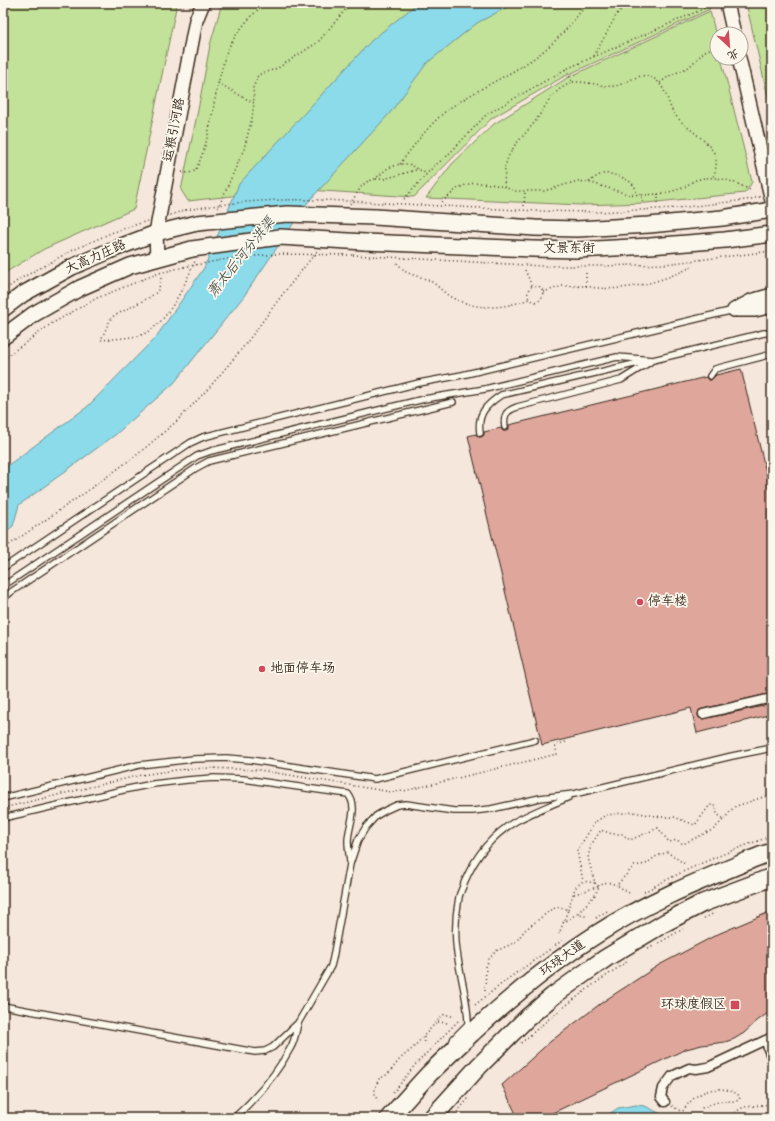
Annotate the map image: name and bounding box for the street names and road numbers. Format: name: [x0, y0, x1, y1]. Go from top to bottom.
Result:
street label: 运粮引河路: [159, 96, 191, 164]
street label: 大高力庄路: [62, 236, 130, 280]
street label: 文景东街: [543, 240, 595, 259]
street label: 环球大道: [536, 936, 590, 982]

